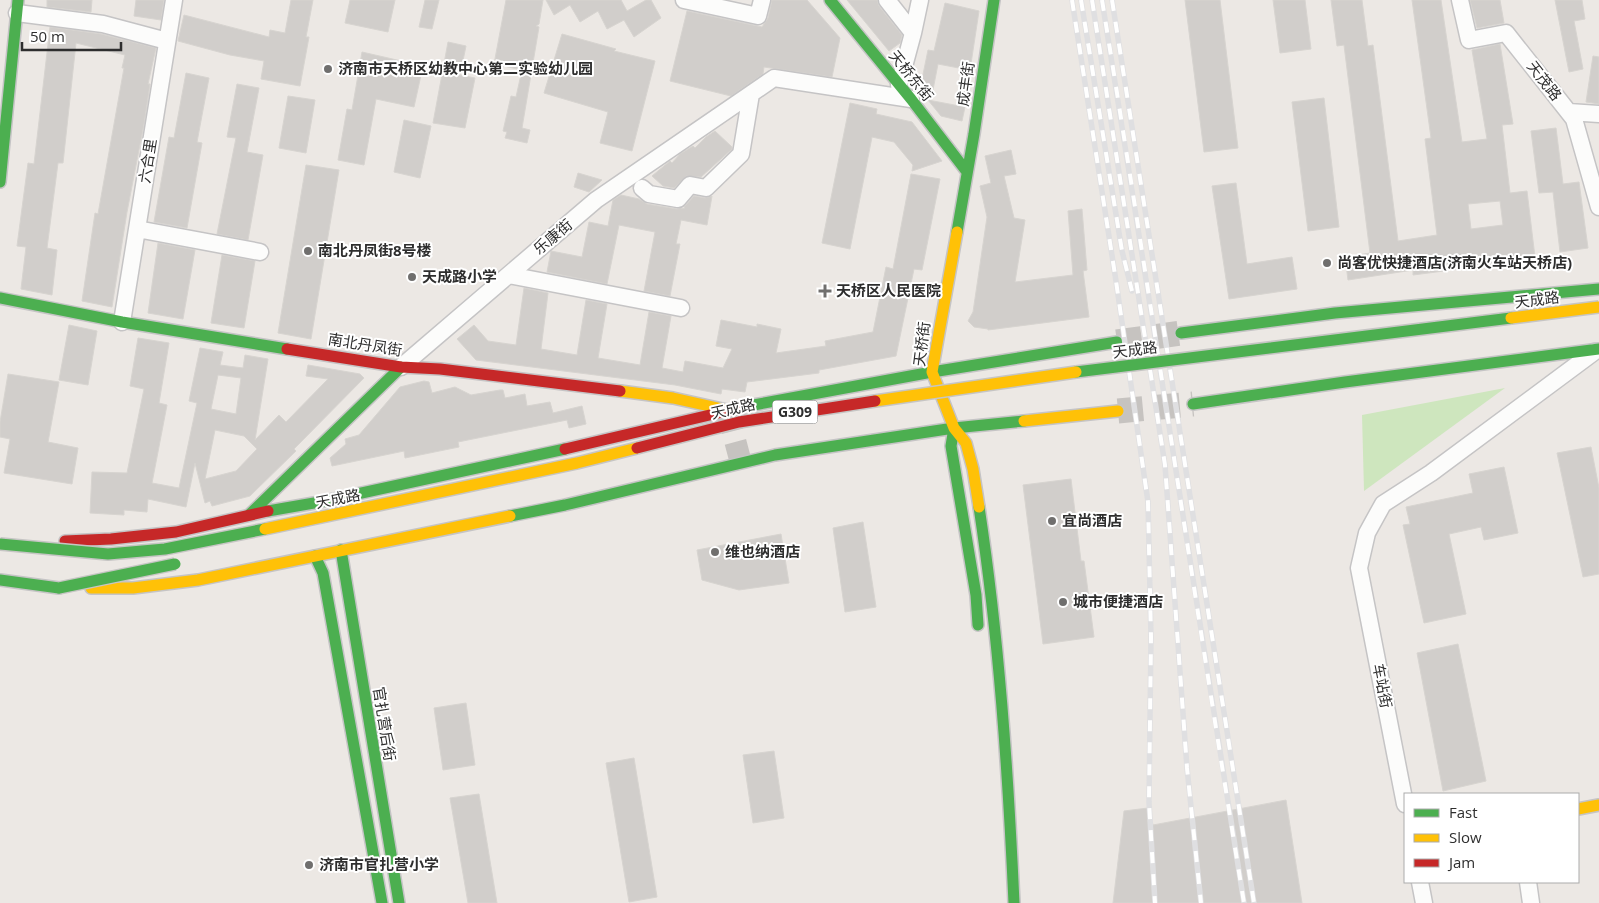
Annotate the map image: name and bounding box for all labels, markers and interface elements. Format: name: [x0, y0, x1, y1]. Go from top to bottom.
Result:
scale bar: [22, 20, 121, 52]
text: 50 m: [30, 26, 65, 46]
street label: 天桥东街: [885, 46, 938, 105]
street label: 天茂路: [1523, 56, 1567, 104]
place label: 济南市天桥区幼教中心第二实验幼儿园: [338, 58, 593, 78]
street label: 成丰街: [952, 60, 978, 108]
marker: 济南市天桥区幼教中心第二实验幼儿园: [322, 63, 334, 75]
street label: 六合里: [134, 137, 160, 185]
street label: 乐康街: [529, 214, 576, 258]
place label: 南北丹凤街8号楼: [318, 240, 432, 260]
marker: 南北丹凤街8号楼: [302, 245, 314, 257]
place label: 尚客优快捷酒店(济南火车站天桥店): [1337, 252, 1572, 272]
marker: 尚客优快捷酒店(济南火车站天桥店): [1321, 257, 1333, 269]
place label: 天成路小学: [422, 266, 497, 286]
marker: 天成路小学: [406, 271, 418, 283]
place label: 天桥区人民医院: [836, 280, 941, 300]
marker: 天桥区人民医院: [818, 284, 832, 298]
street label: 天成路: [1513, 286, 1560, 312]
street label: 天桥街: [908, 320, 934, 367]
street label: 南北丹凤街: [327, 328, 404, 360]
street label: 天成路: [1111, 336, 1158, 362]
street label: 天成路: [709, 393, 757, 423]
road number: G309: [772, 401, 818, 424]
street label: 天成路: [314, 484, 362, 512]
place label: 宜尚酒店: [1062, 510, 1122, 530]
marker: 宜尚酒店: [1046, 515, 1058, 527]
place label: 维也纳酒店: [725, 541, 800, 561]
marker: 维也纳酒店: [709, 546, 721, 558]
place label: 城市便捷酒店: [1073, 591, 1163, 611]
marker: 城市便捷酒店: [1057, 596, 1069, 608]
street label: 车站街: [1369, 662, 1397, 710]
street label: 官扎营后街: [369, 685, 401, 762]
legend: [1404, 793, 1579, 883]
text: Fast: [1449, 802, 1478, 822]
text: Slow: [1449, 827, 1482, 847]
text: Jam: [1447, 852, 1475, 872]
place label: 济南市官扎营小学: [319, 854, 439, 874]
marker: 济南市官扎营小学: [303, 859, 315, 871]

